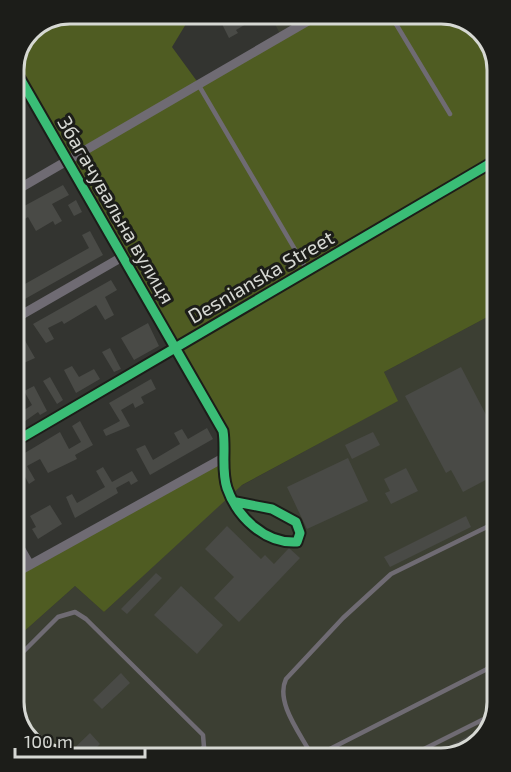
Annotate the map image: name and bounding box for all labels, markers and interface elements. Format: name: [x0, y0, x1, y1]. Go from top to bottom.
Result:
street label: Збагачувальна вулиця: [52, 111, 180, 308]
street label: Desnianska Street: [183, 224, 338, 328]
scale bar: [15, 721, 146, 759]
text: 100 m: [24, 730, 73, 752]

